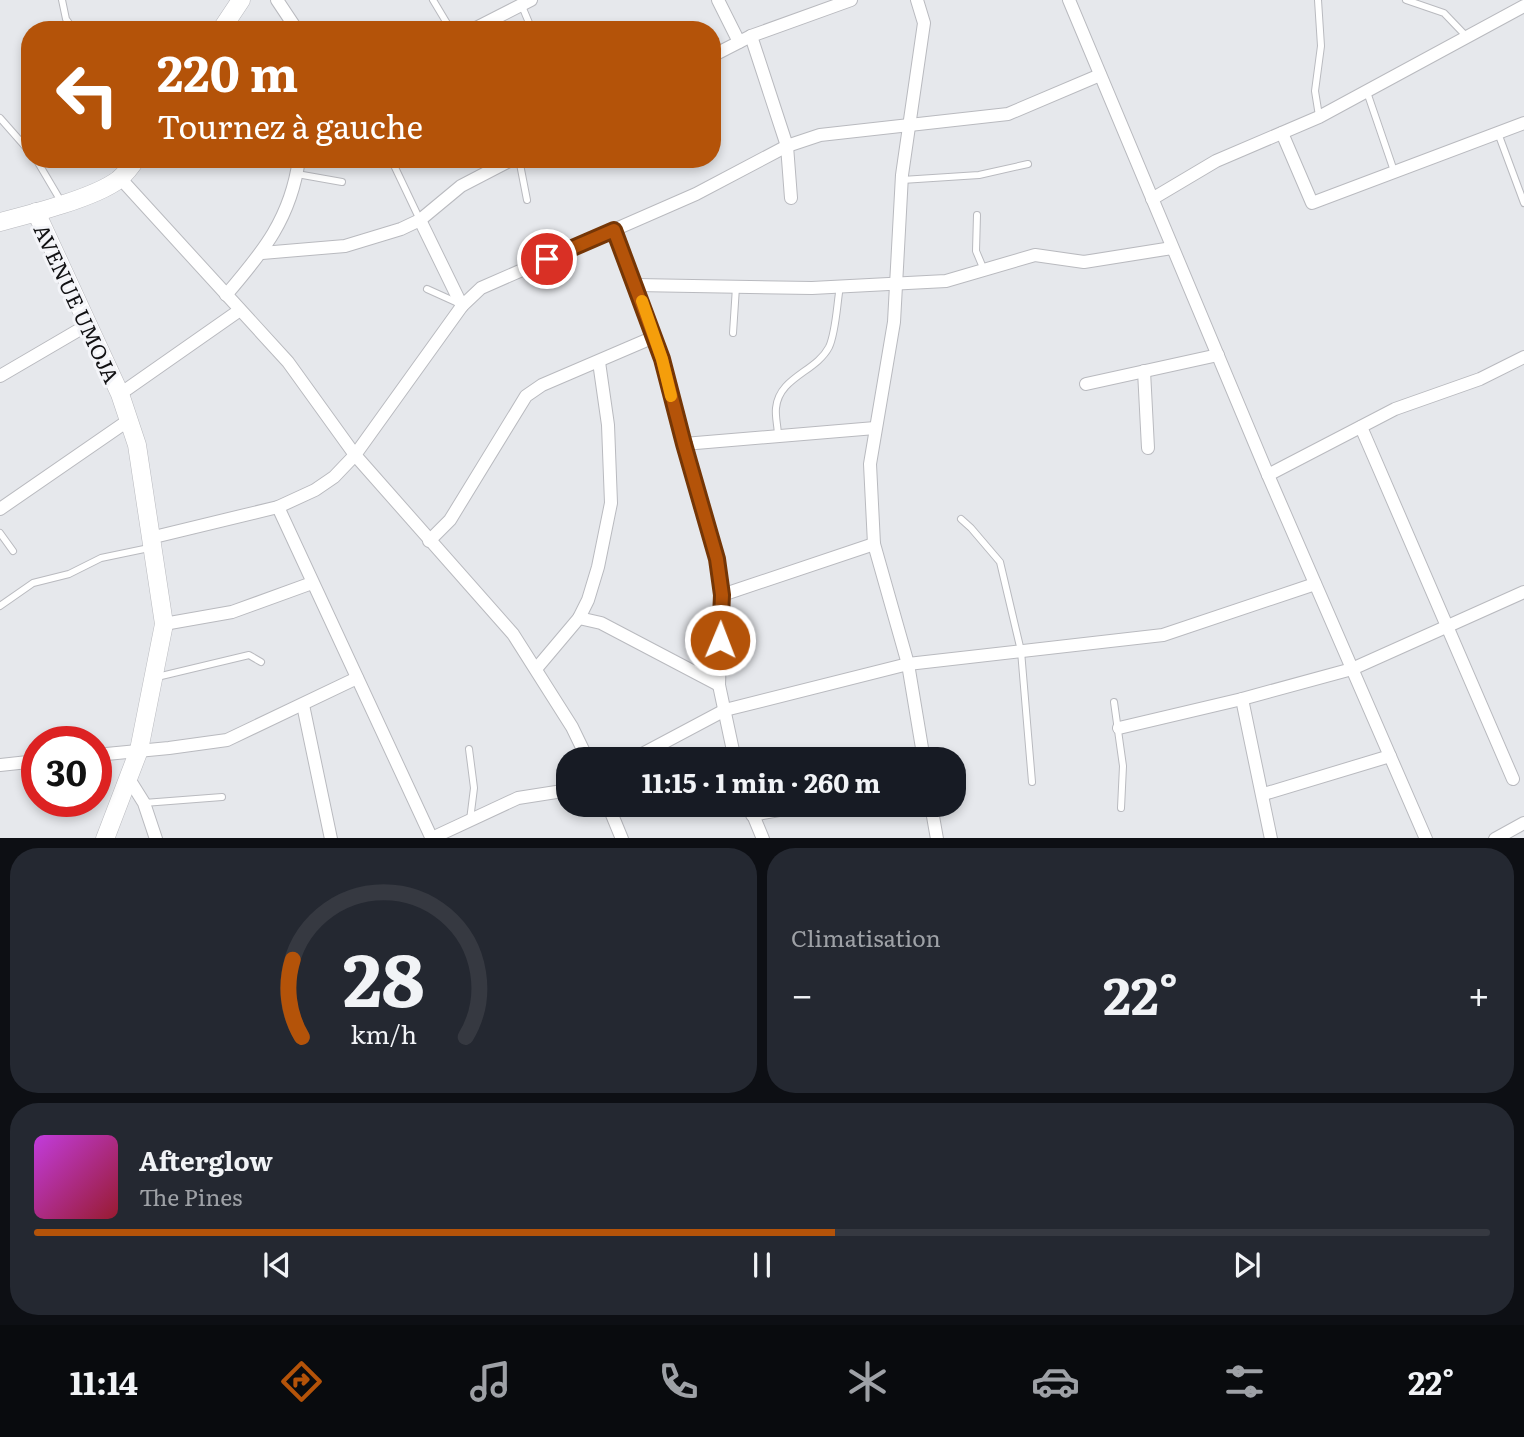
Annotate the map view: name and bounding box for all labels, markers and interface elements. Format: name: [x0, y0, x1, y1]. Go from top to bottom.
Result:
text: 220 m: [157, 34, 298, 107]
icon: left: [42, 49, 133, 140]
text: Tournez à gauche: [157, 101, 423, 149]
street label: AVENUE UMOJA: [27, 218, 129, 388]
pin: [517, 229, 577, 289]
icon: arrive: [528, 240, 566, 278]
position arrow: [683, 603, 757, 677]
speed limit sign: 30: [21, 726, 112, 817]
text: 11:15 · 1 min · 260 m: [642, 762, 880, 801]
text: Climatisation: [791, 920, 941, 954]
text: 28: [343, 921, 424, 1029]
text: 22°: [1103, 954, 1178, 1031]
text: −: [791, 964, 813, 1021]
text: +: [1468, 964, 1490, 1021]
text: km/h: [350, 1014, 417, 1051]
text: Afterglow: [139, 1140, 273, 1179]
text: The Pines: [139, 1179, 242, 1213]
icon: previous: [258, 1246, 296, 1284]
icon: pause: [743, 1246, 781, 1284]
icon: next: [1228, 1246, 1266, 1284]
text: 11:14: [70, 1357, 138, 1405]
icon: directions: [277, 1357, 326, 1406]
icon: music: [466, 1357, 515, 1406]
icon: phone: [654, 1357, 703, 1406]
icon: climate: [843, 1357, 892, 1406]
icon: car: [1031, 1357, 1080, 1406]
icon: filters: [1220, 1357, 1269, 1406]
text: 22°: [1408, 1357, 1454, 1405]

